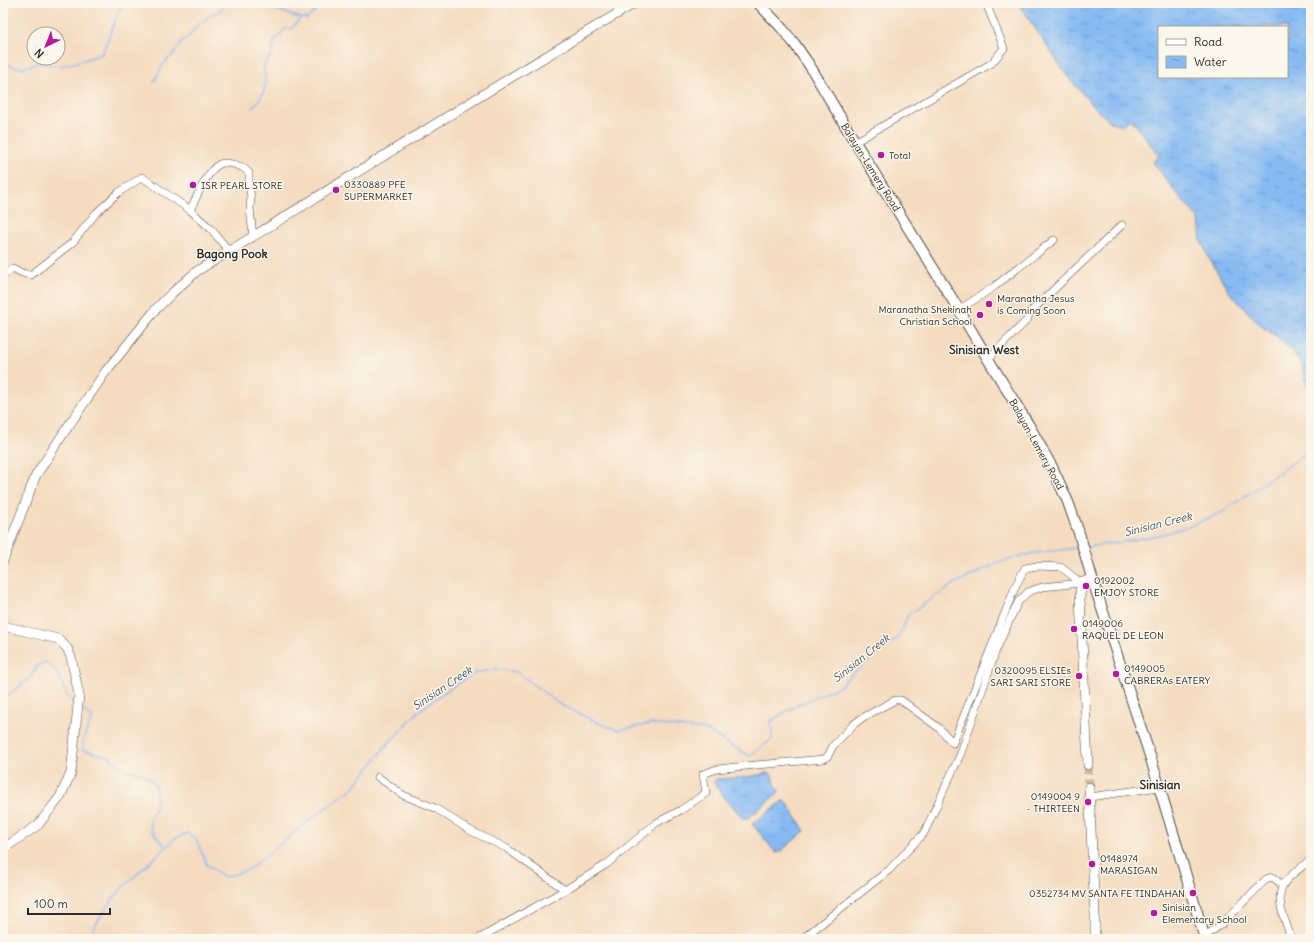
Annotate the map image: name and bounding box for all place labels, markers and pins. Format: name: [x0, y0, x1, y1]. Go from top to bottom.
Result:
place label: Total: [889, 149, 910, 162]
marker: Total: [876, 150, 886, 160]
place label: 0330889 PFE SUPERMARKET: [344, 178, 413, 203]
place label: ISR PEARL STORE: [201, 179, 283, 192]
marker: ISR PEARL STORE: [188, 180, 198, 190]
marker: 0330889 PFE SUPERMARKET: [331, 185, 341, 195]
place label: Maranatha Jesus is Coming Soon: [997, 292, 1075, 317]
marker: Maranatha Jesus is Coming Soon: [984, 299, 994, 309]
place label: Maranatha Shekinah Christian School: [879, 303, 972, 328]
marker: Maranatha Shekinah Christian School: [975, 310, 985, 320]
place label: 0192002 EMJOY STORE: [1094, 574, 1159, 599]
marker: 0192002 EMJOY STORE: [1081, 581, 1091, 591]
place label: 0149006 RAQUEL DE LEON: [1082, 617, 1164, 642]
marker: 0149006 RAQUEL DE LEON: [1069, 624, 1079, 634]
place label: 0149005 CABRERAs EATERY: [1124, 662, 1211, 687]
place label: 0320095 ELSIEs SARI SARI STORE: [990, 664, 1071, 689]
marker: 0149005 CABRERAs EATERY: [1111, 669, 1121, 679]
marker: 0320095 ELSIEs SARI SARI STORE: [1074, 671, 1084, 681]
place label: 0149004 9 - THIRTEEN: [1027, 790, 1080, 815]
marker: 0149004 9 - THIRTEEN: [1083, 797, 1093, 807]
place label: 0148974 MARASIGAN: [1100, 852, 1158, 877]
marker: 0148974 MARASIGAN: [1087, 859, 1097, 869]
place label: 0352734 MV SANTA FE TINDAHAN: [1029, 887, 1185, 900]
marker: 0352734 MV SANTA FE TINDAHAN: [1188, 888, 1198, 898]
place label: Sinisian Elementary School: [1162, 901, 1247, 926]
marker: Sinisian Elementary School: [1149, 908, 1159, 918]

